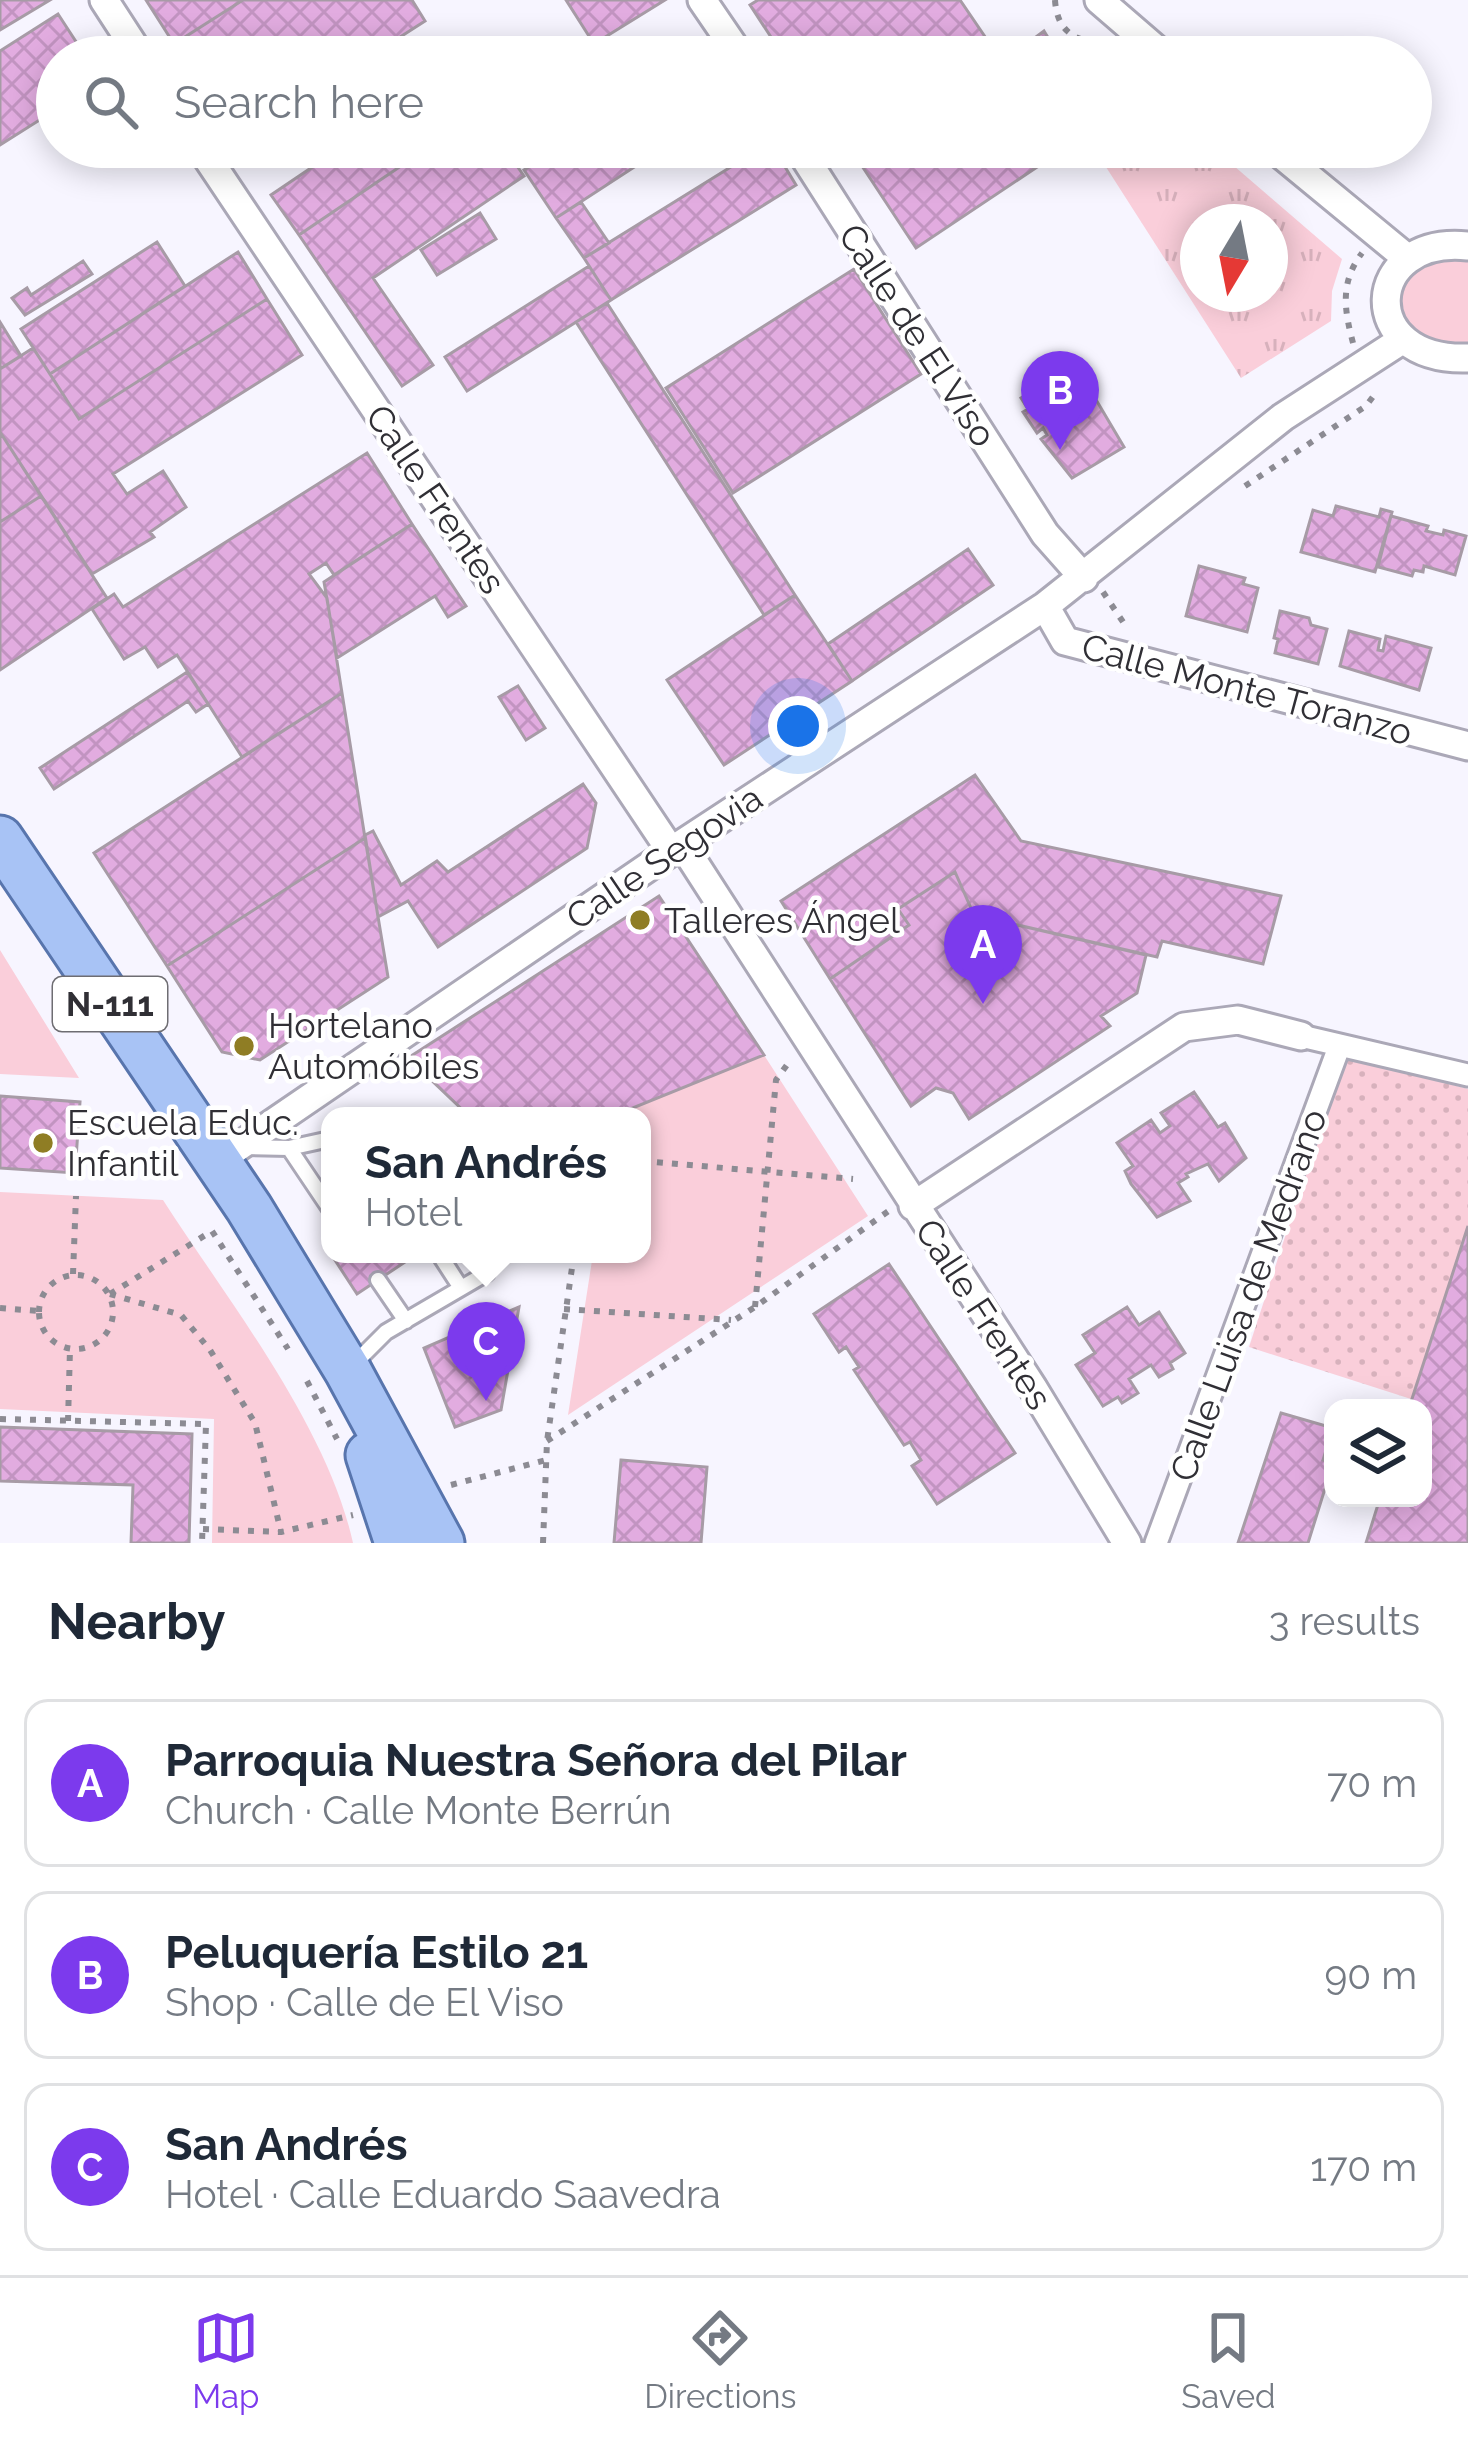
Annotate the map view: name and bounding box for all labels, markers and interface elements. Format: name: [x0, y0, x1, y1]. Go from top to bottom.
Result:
search box: [36, 36, 1432, 168]
icon: search: [78, 69, 144, 135]
text: Search here: [174, 76, 424, 129]
north arrow: [1180, 204, 1288, 312]
street label: Calle de El Viso: [831, 216, 1005, 454]
pin: B: [1021, 351, 1099, 450]
street label: Calle Frentes: [358, 397, 514, 601]
street label: Calle Monte Toranzo: [1077, 625, 1417, 753]
your location: [768, 696, 828, 756]
street label: Calle Segovia: [558, 776, 770, 938]
place label: Talleres Ángel: [664, 899, 900, 941]
pin: A: [944, 905, 1022, 1004]
marker: Talleres Ángel: [627, 907, 653, 933]
road number: N-111: [53, 977, 167, 1031]
place label: Hortelano Automóbiles: [268, 1004, 479, 1087]
marker: Hortelano Automóbiles: [231, 1033, 257, 1059]
place label: Escuela Educ. Infantil: [67, 1101, 299, 1184]
street label: Calle Luisa de Medrano: [1161, 1103, 1335, 1487]
popup: [321, 1107, 651, 1263]
marker: Escuela Educ. Infantil: [30, 1130, 56, 1156]
text: San Andrés: [365, 1136, 607, 1189]
text: Hotel: [365, 1189, 462, 1235]
street label: Calle Frentes: [907, 1211, 1061, 1417]
pin: C: [447, 1302, 525, 1401]
map controls: [1324, 1399, 1432, 1507]
button: layers: [1324, 1399, 1432, 1507]
text: Nearby: [48, 1591, 225, 1651]
text: 3 results: [1269, 1598, 1420, 1644]
text: Parroquia Nuestra Señora del Pilar: [165, 1734, 907, 1787]
text: A: [77, 1760, 103, 1806]
text: 70 m: [1327, 1760, 1417, 1806]
text: Church · Calle Monte Berrún: [165, 1787, 672, 1833]
text: Peluquería Estilo 21: [165, 1926, 588, 1979]
text: B: [77, 1952, 103, 1998]
text: 90 m: [1324, 1952, 1417, 1998]
text: Shop · Calle de El Viso: [165, 1979, 564, 2025]
text: San Andrés: [165, 2118, 408, 2171]
text: C: [77, 2144, 103, 2190]
text: 170 m: [1310, 2144, 1417, 2190]
text: Hotel · Calle Eduardo Saavedra: [165, 2171, 721, 2217]
tab: Map: [192, 2305, 259, 2416]
tab: Directions: [644, 2305, 797, 2416]
tab: Saved: [1181, 2305, 1276, 2416]

